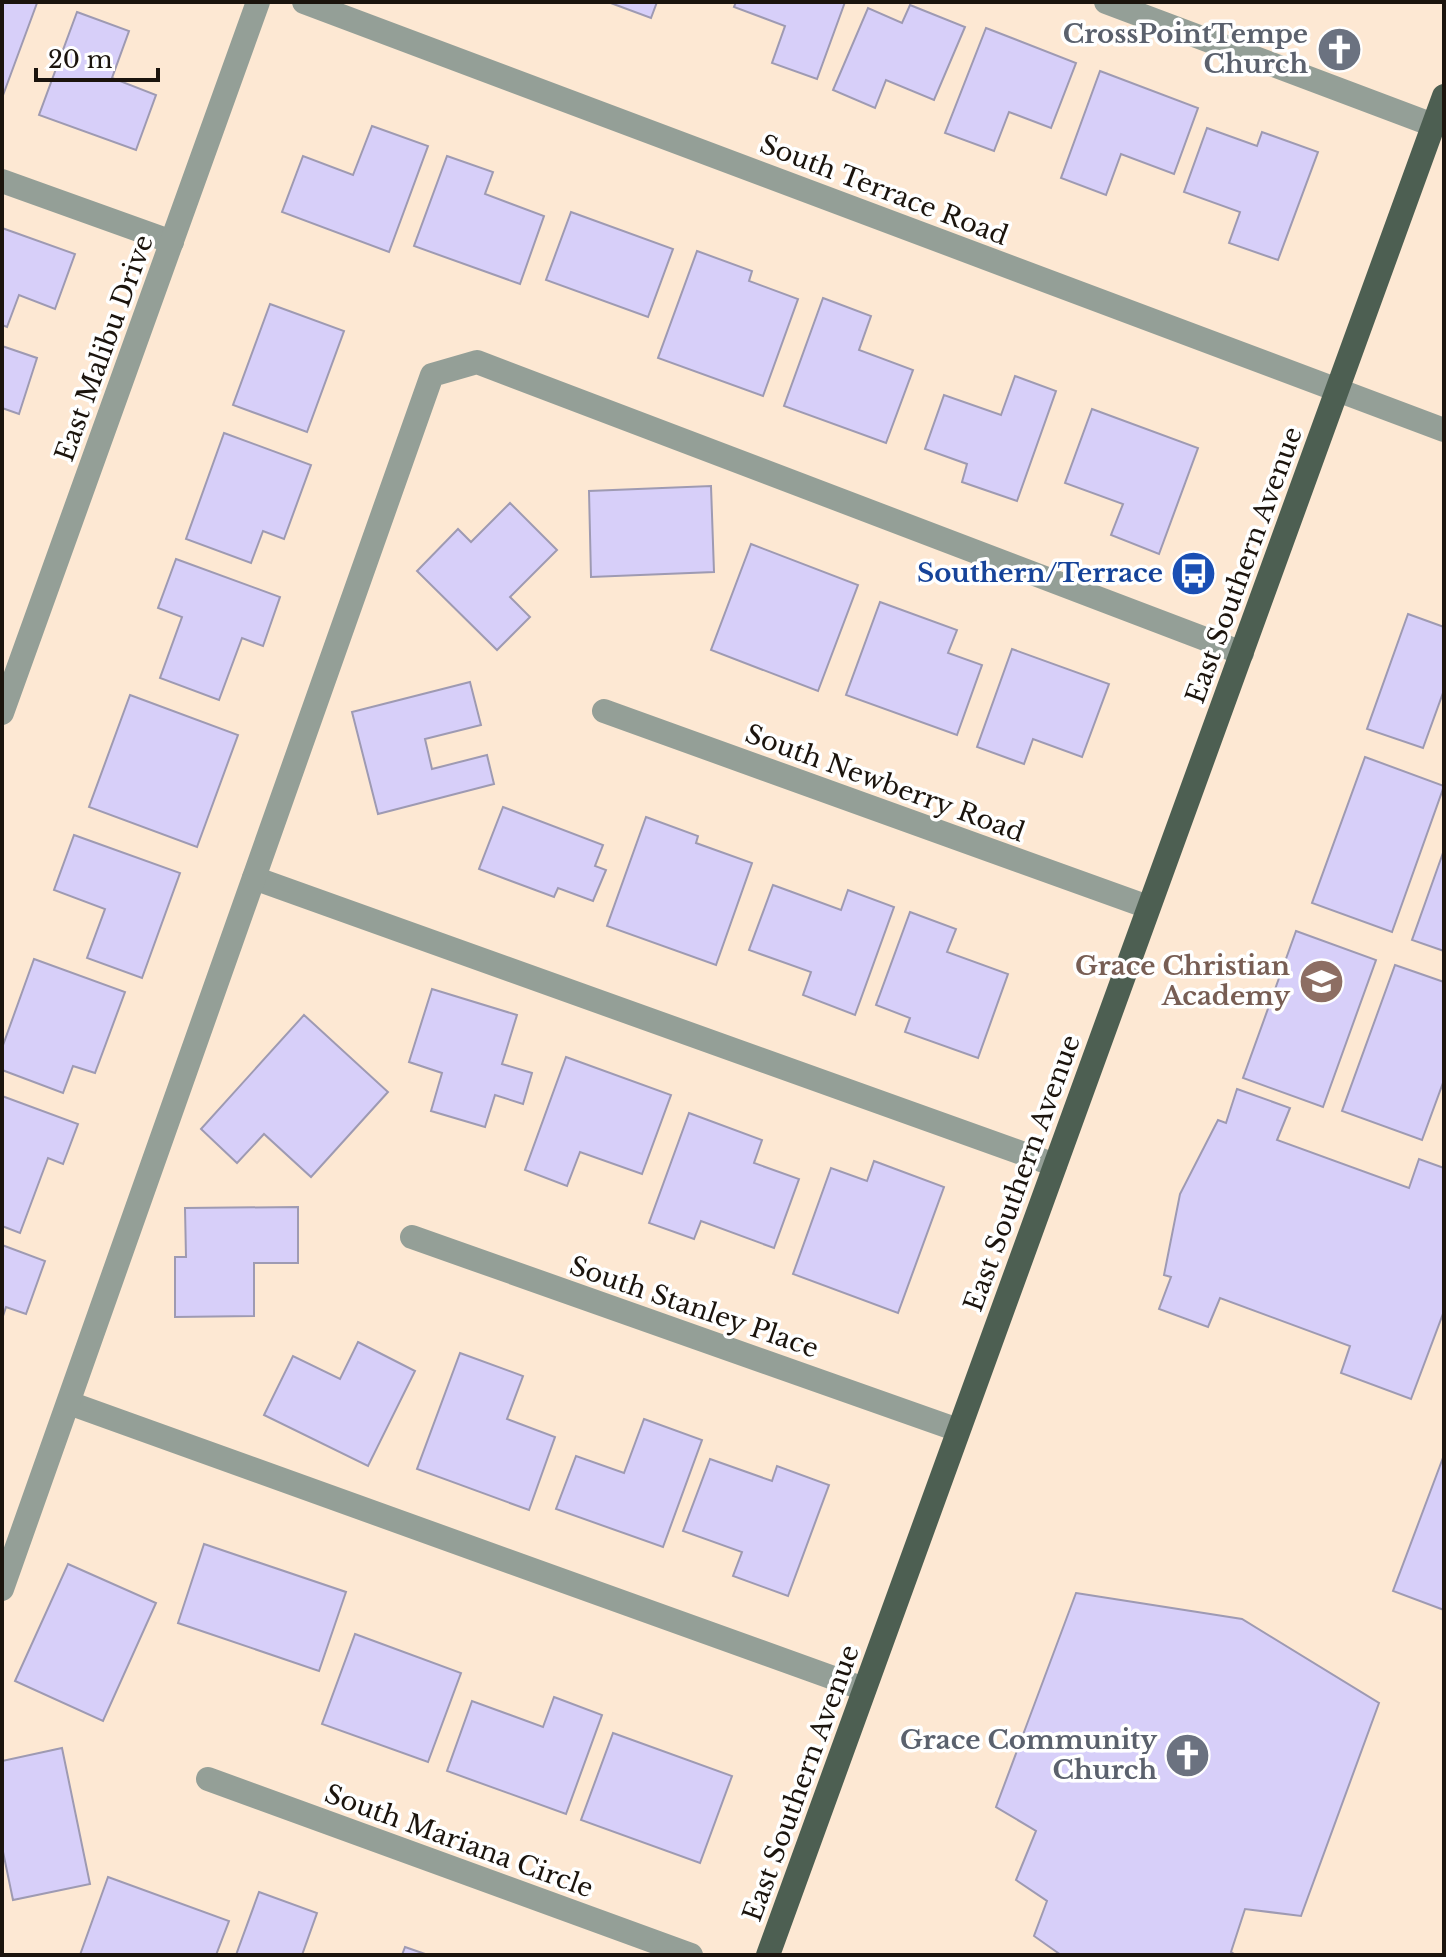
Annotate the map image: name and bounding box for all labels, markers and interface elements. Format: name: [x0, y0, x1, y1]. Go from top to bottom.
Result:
place label: CrossPointTempe Church: [1063, 18, 1308, 80]
church icon: CrossPointTempe Church: [1315, 25, 1363, 73]
scale bar: [36, 32, 158, 82]
text: 20 m: [48, 45, 113, 74]
street label: South Terrace Road: [755, 128, 1013, 252]
street label: East Malibu Drive: [48, 230, 160, 466]
street label: East Southern Avenue: [1179, 422, 1309, 708]
bus stop icon: Southern/Terrace: [1170, 549, 1218, 597]
place label: Southern/Terrace: [917, 557, 1163, 589]
street label: South Newberry Road: [741, 718, 1029, 848]
place label: Grace Christian Academy: [1075, 950, 1290, 1012]
school or university icon: Grace Christian Academy: [1297, 957, 1345, 1005]
street label: East Southern Avenue: [957, 1030, 1087, 1316]
street label: South Stanley Place: [565, 1249, 823, 1365]
street label: East Southern Avenue: [736, 1640, 866, 1926]
place label: Grace Community Church: [900, 1724, 1157, 1786]
church icon: Grace Community Church: [1164, 1731, 1212, 1779]
street label: South Mariana Circle: [320, 1777, 598, 1905]

